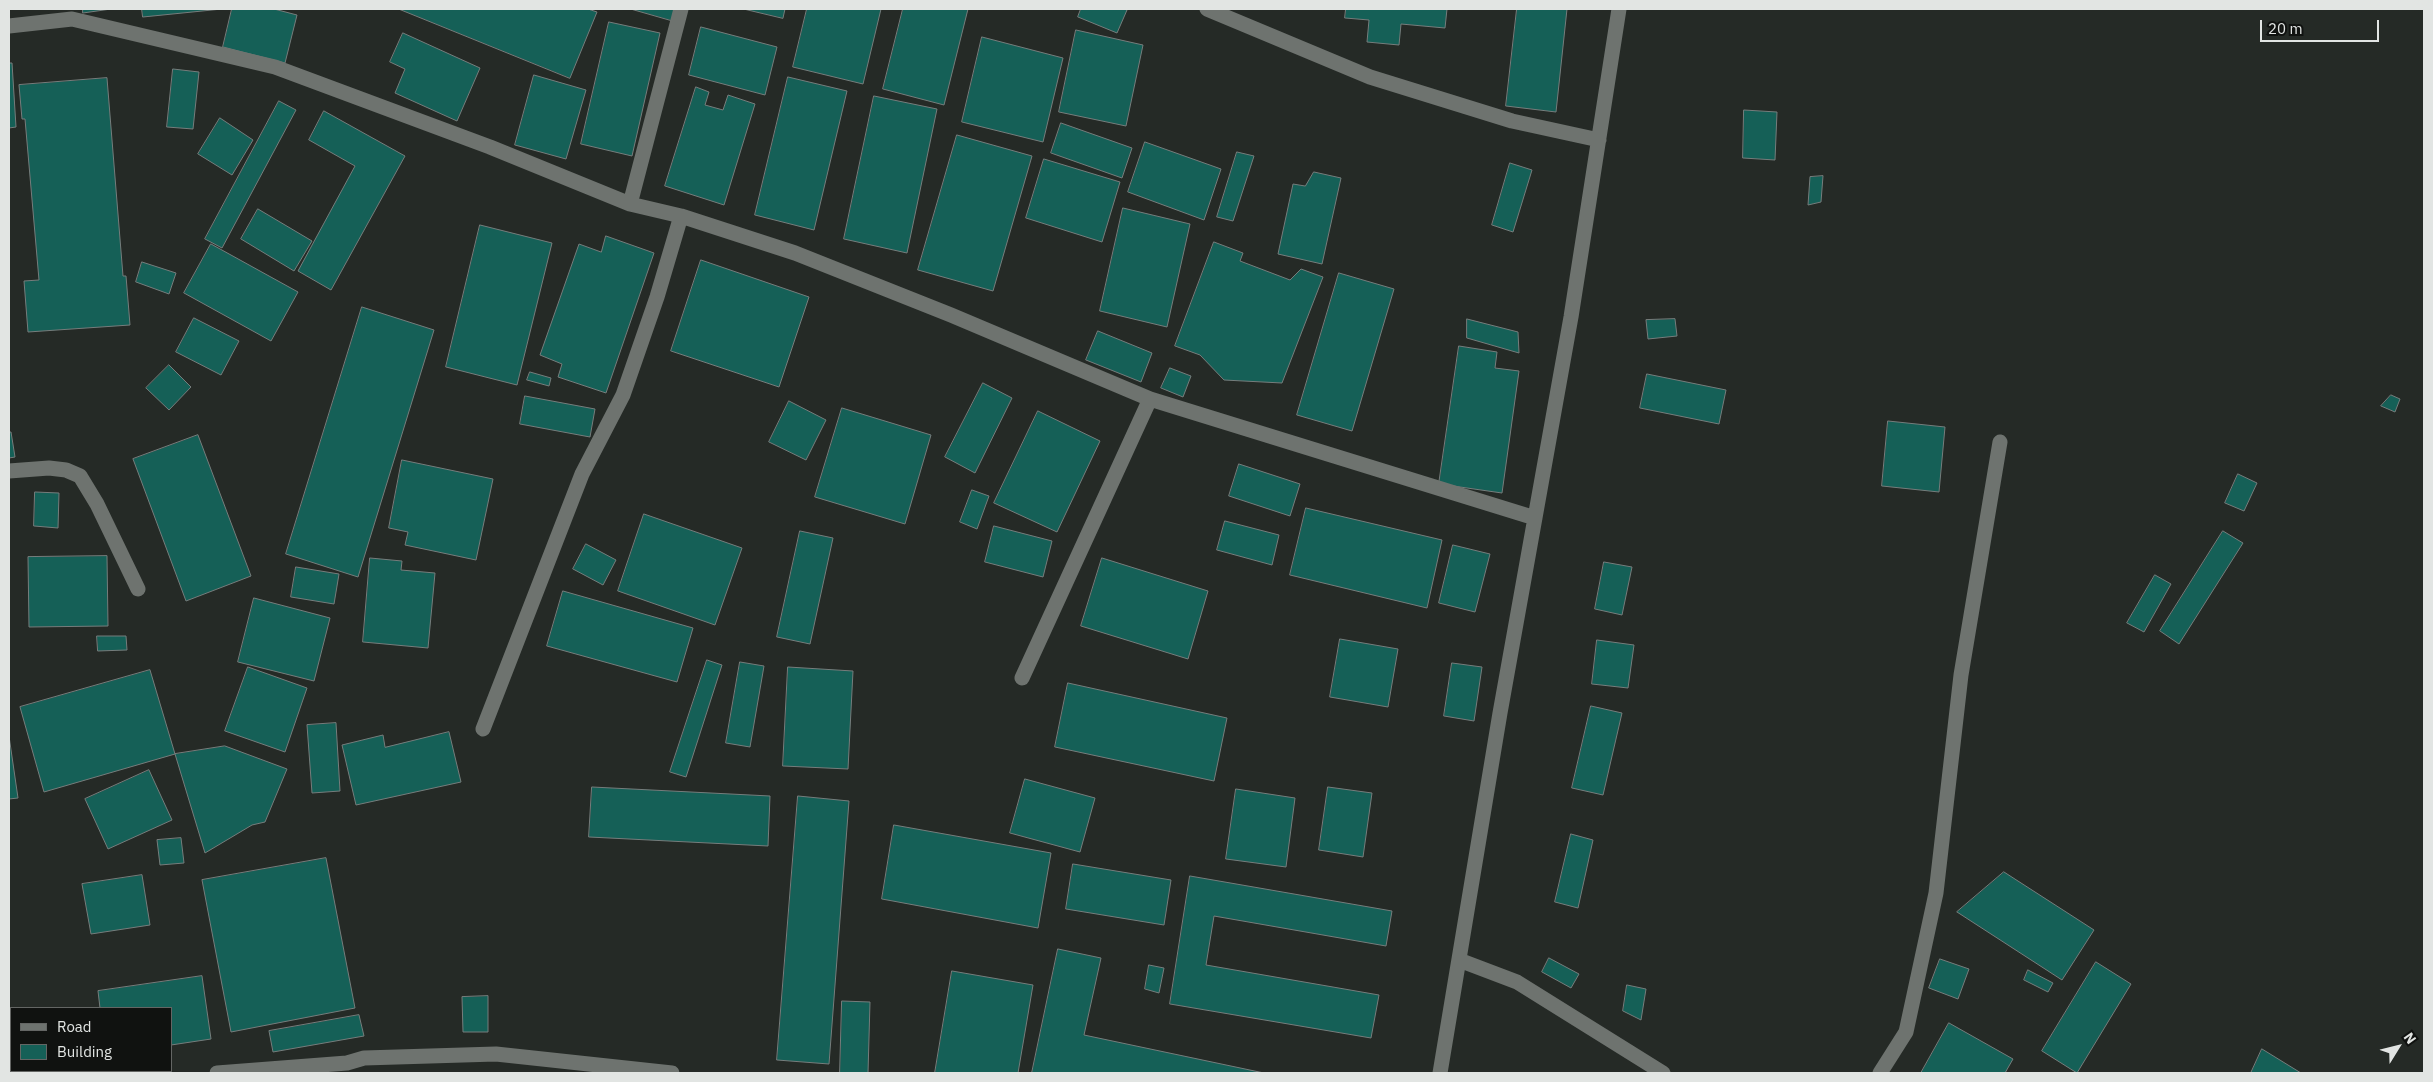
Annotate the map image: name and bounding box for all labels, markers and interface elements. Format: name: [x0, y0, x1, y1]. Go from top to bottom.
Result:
scale bar: [2263, 10, 2382, 42]
text: 20 m: [2268, 19, 2303, 38]
legend: [10, 1007, 172, 1072]
text: Road: [57, 1017, 92, 1036]
north arrow: [2373, 1022, 2423, 1072]
text: N: [2400, 1029, 2420, 1048]
text: Building: [57, 1042, 112, 1061]

